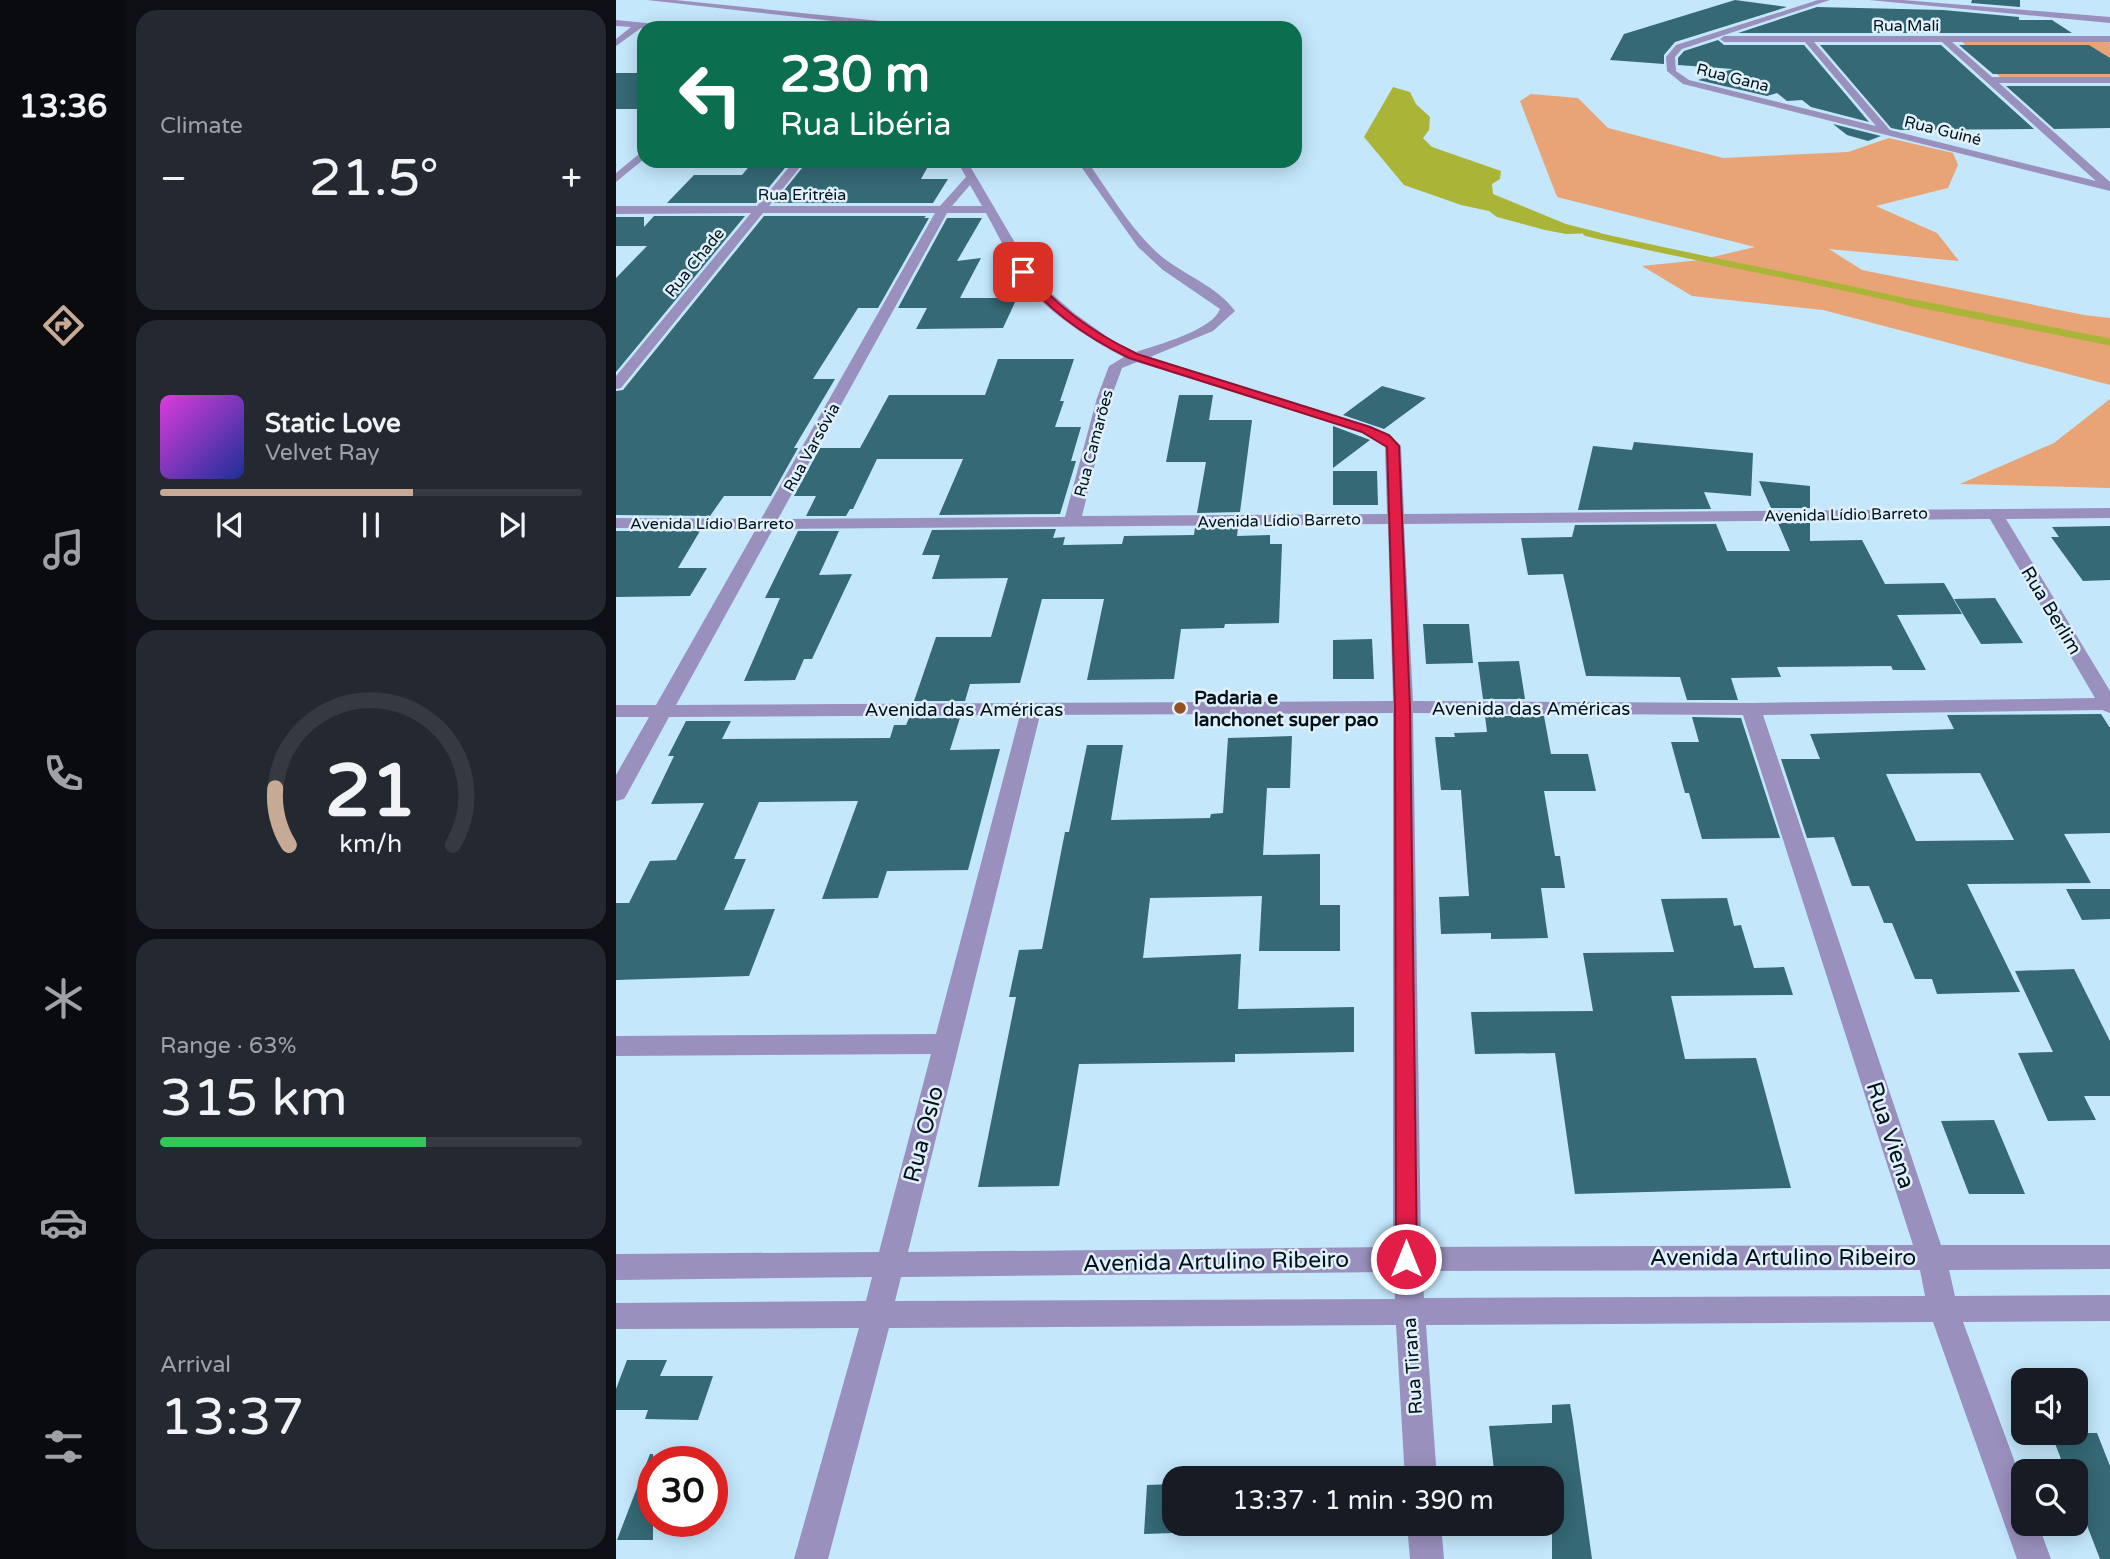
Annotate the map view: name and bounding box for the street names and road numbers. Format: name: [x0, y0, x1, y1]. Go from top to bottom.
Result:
street label: Rua Mali: [1873, 16, 1939, 36]
street label: Rua Gana: [1694, 59, 1771, 97]
street label: Rua Guiné: [1902, 112, 1983, 150]
street label: Rua Eritréia: [758, 185, 846, 205]
street label: Rua Chade: [661, 224, 729, 301]
street label: Rua Camarões: [1070, 387, 1118, 499]
street label: Rua Varsóvia: [779, 400, 844, 495]
street label: Avenida Lídio Barreto: [1764, 504, 1928, 526]
street label: Avenida Lídio Barreto: [1197, 510, 1361, 532]
street label: Avenida Lídio Barreto: [630, 514, 794, 534]
street label: Rua Berlim: [2016, 563, 2086, 658]
street label: Avenida das Américas: [1431, 698, 1631, 720]
street label: Avenida das Américas: [864, 699, 1064, 721]
street label: Rua Viena: [1860, 1078, 1920, 1192]
street label: Rua Oslo: [898, 1083, 950, 1185]
street label: Avenida Artulino Ribeiro: [1650, 1244, 1916, 1272]
street label: Avenida Artulino Ribeiro: [1083, 1246, 1349, 1278]
street label: Rua Tirana: [1399, 1317, 1427, 1415]

